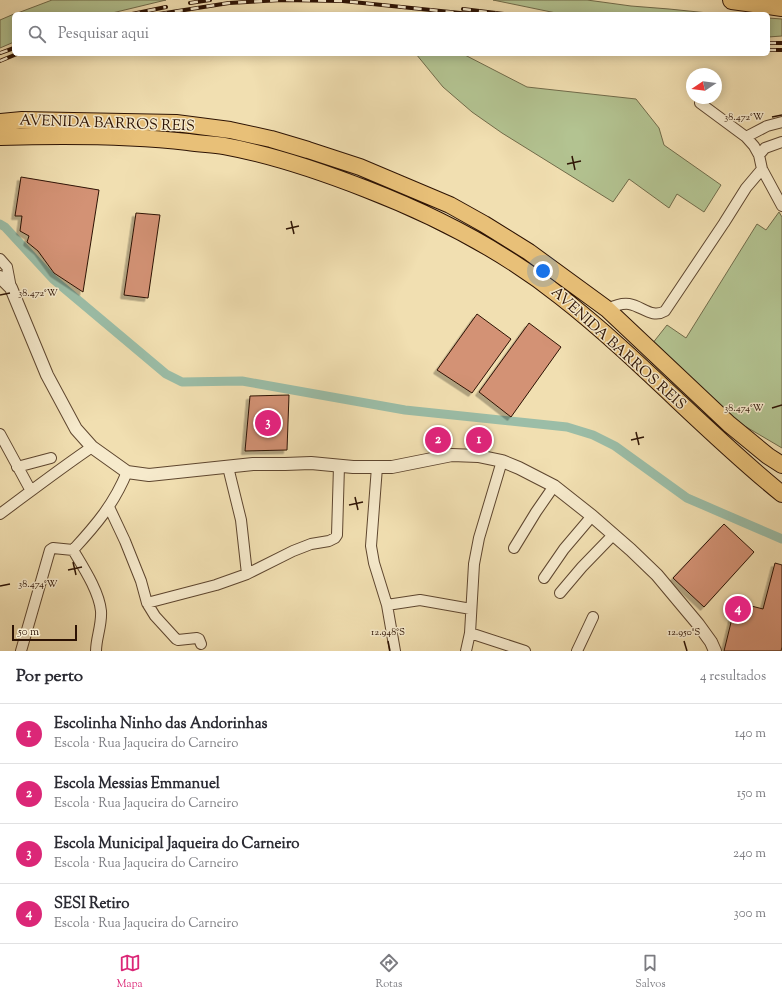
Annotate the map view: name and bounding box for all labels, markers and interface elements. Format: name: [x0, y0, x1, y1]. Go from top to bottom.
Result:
search box: [12, 12, 770, 56]
icon: search: [26, 23, 48, 45]
text: Pesquisar aqui: [58, 24, 149, 45]
north arrow: [686, 68, 722, 104]
street label: AVENIDA BARROS REIS: [19, 110, 195, 138]
text: 38.472°W: [724, 110, 764, 125]
your location: [533, 261, 553, 281]
street label: AVENIDA BARROS REIS: [546, 282, 690, 416]
text: 38.472°W: [18, 286, 58, 301]
text: 38.474°W: [724, 401, 764, 416]
pin: 3: [255, 408, 281, 438]
pin: 2: [425, 425, 451, 455]
pin: 1: [466, 425, 492, 455]
text: 38.474°W: [18, 577, 58, 592]
pin: 4: [725, 594, 751, 624]
scale bar: [12, 623, 77, 642]
text: 50 m: [18, 624, 39, 640]
text: 12.948°S: [371, 625, 405, 640]
text: 12.950°S: [668, 625, 700, 640]
text: Por perto: [16, 665, 83, 689]
text: 4 resultados: [700, 668, 766, 686]
text: Escolinha Ninho das Andorinhas: [54, 714, 267, 735]
text: 1: [27, 725, 31, 743]
text: 140 m: [735, 725, 766, 743]
text: Escola · Rua Jaqueira do Carneiro: [54, 735, 238, 753]
text: Escola Messias Emmanuel: [54, 774, 220, 795]
text: 2: [26, 785, 32, 803]
text: 150 m: [737, 785, 766, 803]
text: Escola · Rua Jaqueira do Carneiro: [54, 795, 238, 813]
text: Escola Municipal Jaqueira do Carneiro: [54, 834, 300, 855]
text: 3: [26, 845, 32, 863]
text: 240 m: [733, 845, 766, 863]
text: Escola · Rua Jaqueira do Carneiro: [54, 855, 238, 873]
text: SESI Retiro: [54, 894, 129, 915]
text: 4: [26, 905, 32, 923]
text: 300 m: [734, 905, 766, 923]
text: Escola · Rua Jaqueira do Carneiro: [54, 915, 238, 933]
tab: Mapa: [116, 952, 143, 992]
tab: Rotas: [376, 952, 402, 992]
tab: Salvos: [635, 952, 666, 992]

